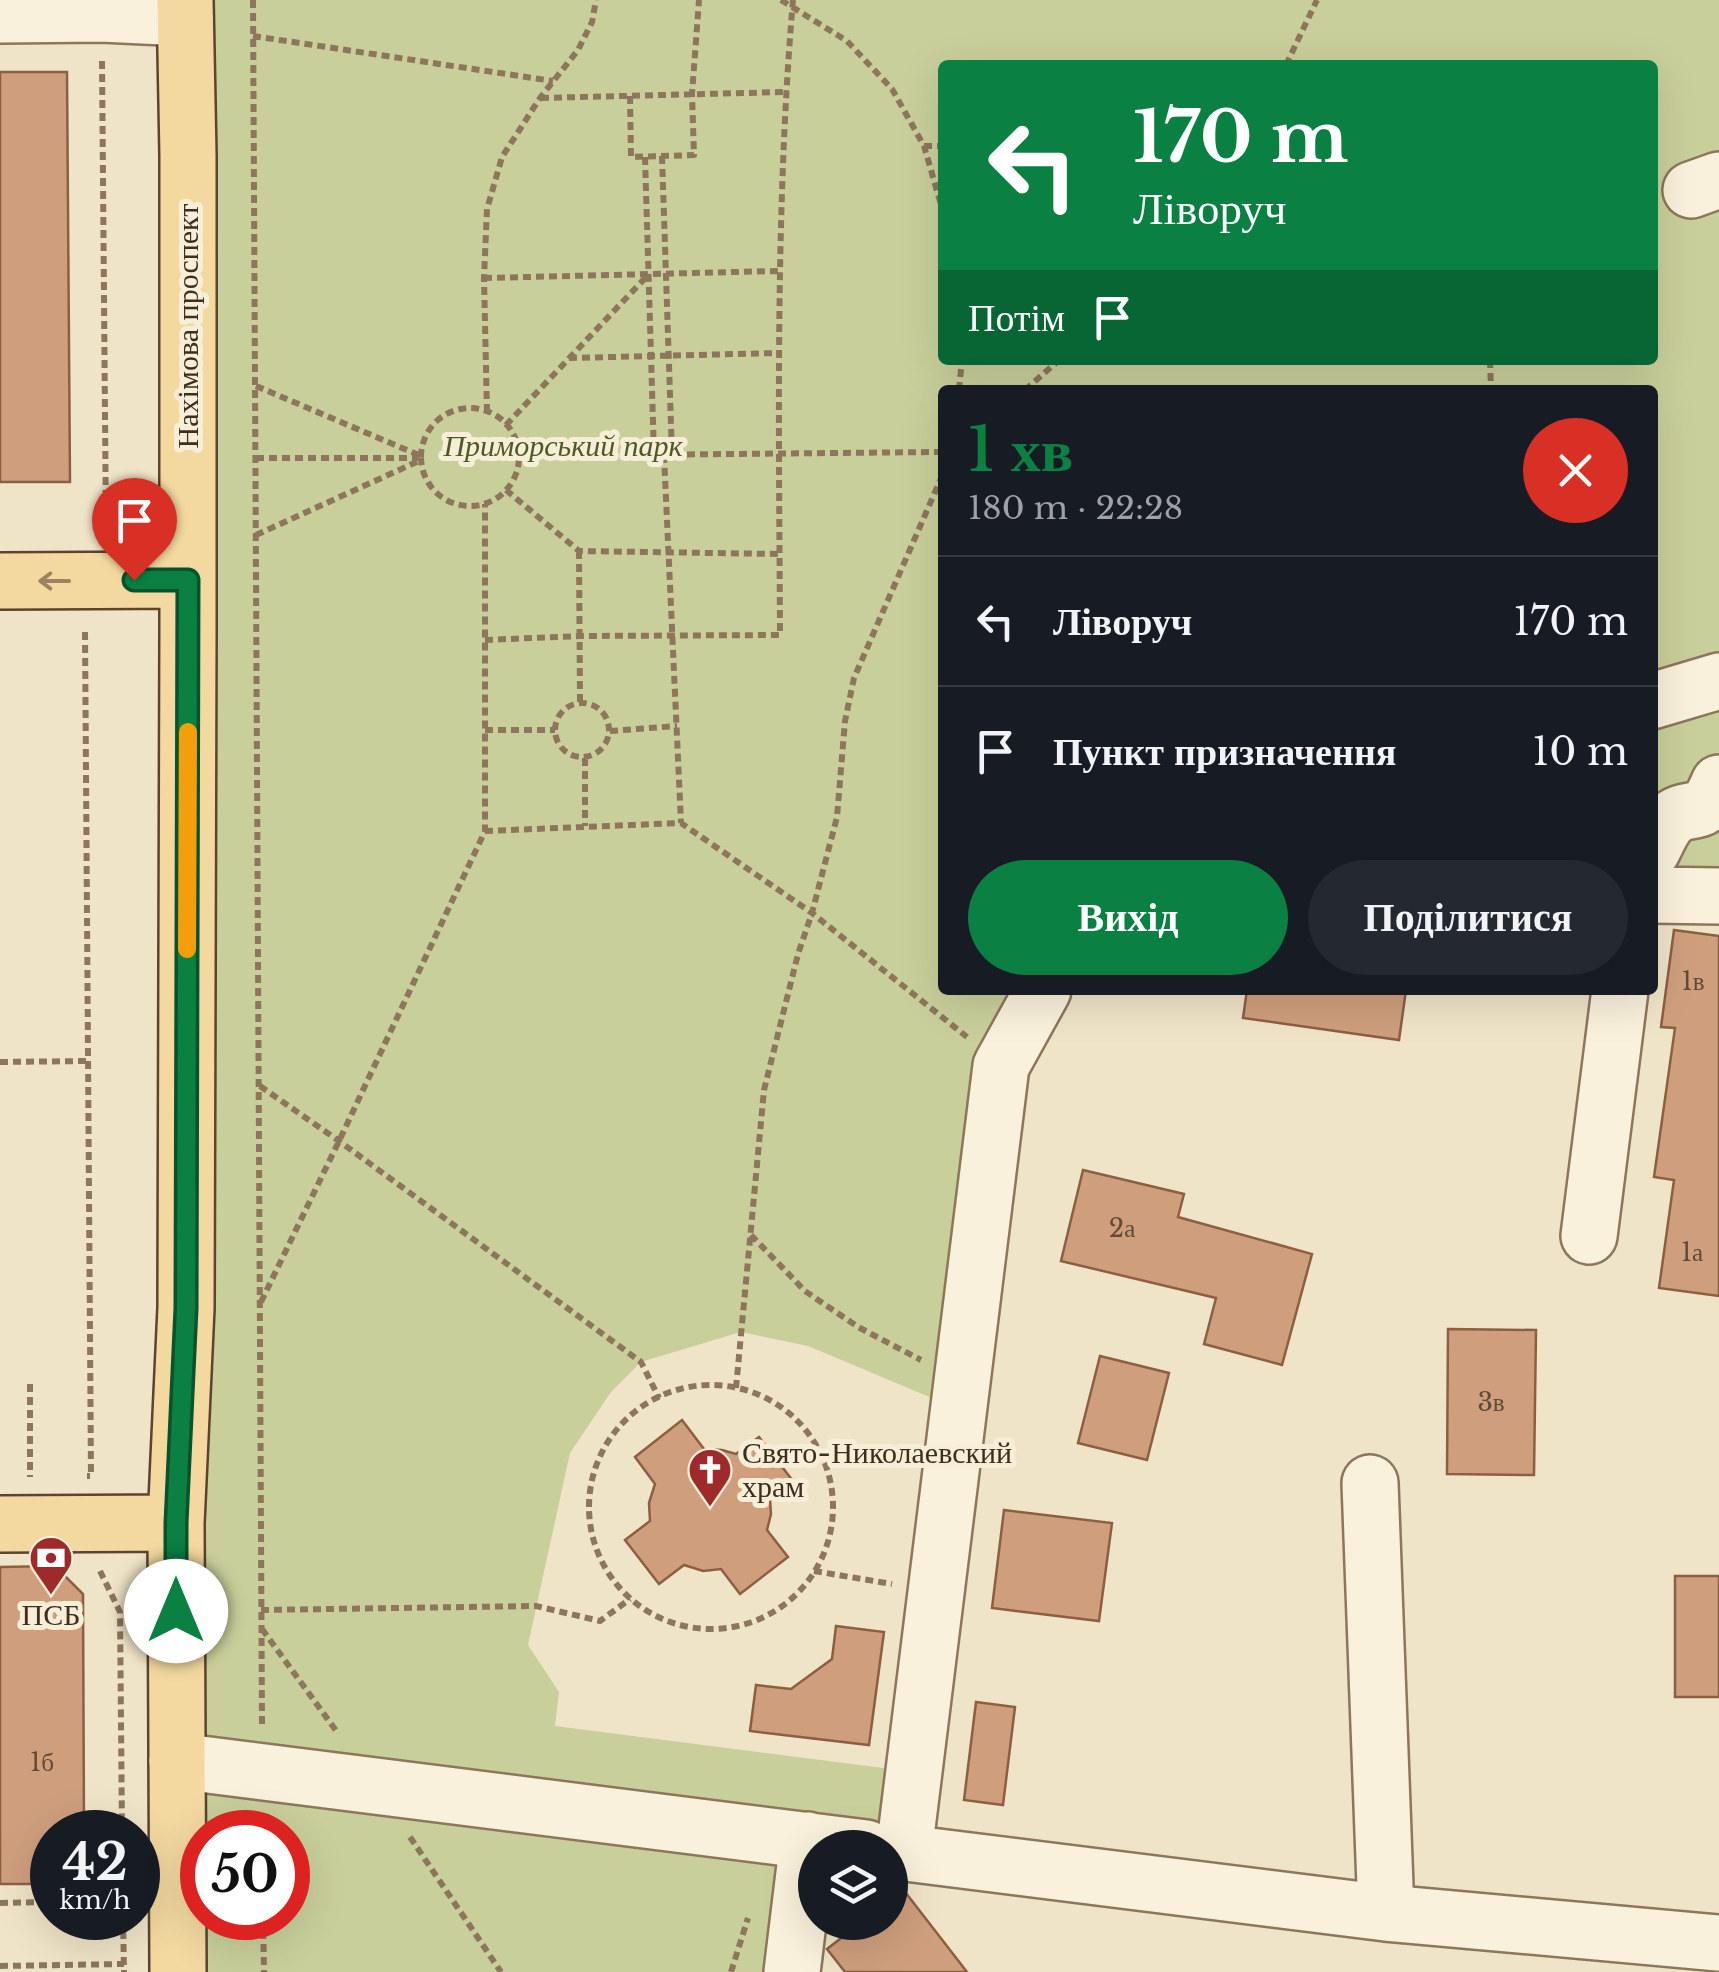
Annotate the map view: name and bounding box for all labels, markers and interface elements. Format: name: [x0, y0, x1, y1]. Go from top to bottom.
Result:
text: 170 m: [1133, 94, 1349, 181]
icon: left: [968, 100, 1098, 230]
text: Ліворуч: [1133, 180, 1287, 236]
street label: Нахімова проспект: [169, 204, 206, 448]
icon: arrive: [1085, 290, 1140, 345]
text: Потім: [968, 294, 1065, 341]
text: 1 хв: [968, 413, 1073, 487]
button: close: [1523, 418, 1628, 523]
park label: Приморський парк: [442, 427, 684, 464]
pin: [92, 478, 177, 581]
text: 180 m · 22:28: [968, 488, 1183, 528]
icon: arrive: [107, 493, 162, 548]
one-way arrow: [38, 572, 70, 590]
icon: left: [968, 594, 1023, 649]
text: Ліворуч: [1053, 598, 1192, 645]
text: 170 m: [1513, 598, 1628, 645]
icon: arrive: [968, 724, 1023, 779]
text: Пункт призначення: [1053, 728, 1396, 775]
text: 10 m: [1532, 728, 1628, 775]
button: Вихід: [968, 860, 1288, 975]
button: Поділитися: [1308, 860, 1628, 975]
house number: 1в: [1682, 966, 1704, 997]
house number: 2а: [1109, 1213, 1135, 1244]
house number: 1а: [1681, 1237, 1703, 1268]
house number: 3в: [1477, 1387, 1505, 1418]
place label: Свято-Николаевский храм: [742, 1434, 1012, 1505]
church icon: Свято-Николаевский храм: [687, 1447, 733, 1508]
bank icon: ПСБ: [28, 1535, 74, 1596]
position arrow: [124, 1559, 228, 1663]
place label: ПСБ: [22, 1596, 80, 1633]
house number: 1б: [30, 1747, 54, 1778]
speed limit sign: 50: [180, 1810, 310, 1940]
map controls: [798, 1830, 908, 1940]
button: layers: [798, 1830, 908, 1940]
text: 42: [62, 1831, 128, 1894]
text: km/h: [60, 1885, 130, 1916]

